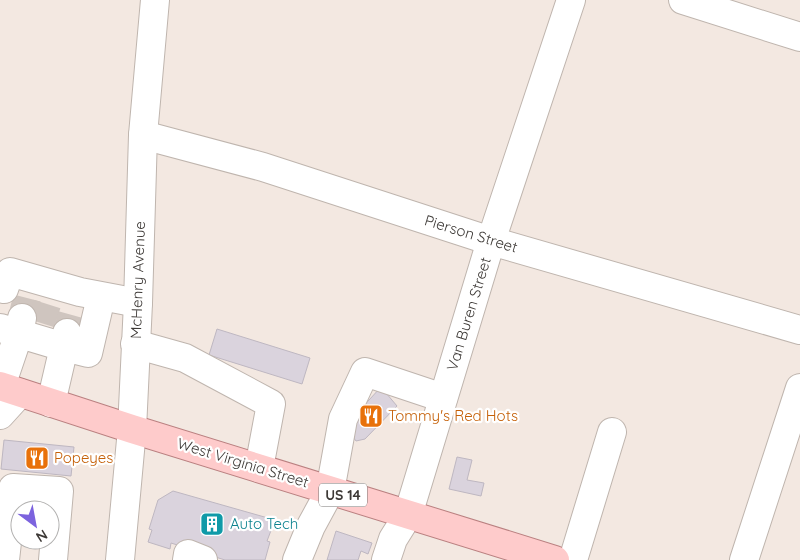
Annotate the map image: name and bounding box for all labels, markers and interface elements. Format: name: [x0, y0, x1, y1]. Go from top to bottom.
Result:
street label: Pierson Street: [422, 210, 520, 257]
street label: McHenry Avenue: [126, 221, 149, 339]
street label: Van Buren Street: [442, 255, 495, 373]
restaurant icon: Tommy's Red Hots: [358, 403, 384, 429]
place label: Tommy's Red Hots: [388, 406, 518, 425]
street label: West Virginia Street: [175, 434, 311, 492]
restaurant icon: Popeyes: [24, 445, 50, 471]
place label: Popeyes: [54, 448, 113, 467]
road number: US 14: [319, 484, 367, 506]
north arrow: [10, 500, 60, 550]
building icon: Auto Tech: [199, 511, 225, 537]
place label: Auto Tech: [230, 514, 298, 533]
text: N: [33, 526, 51, 546]

